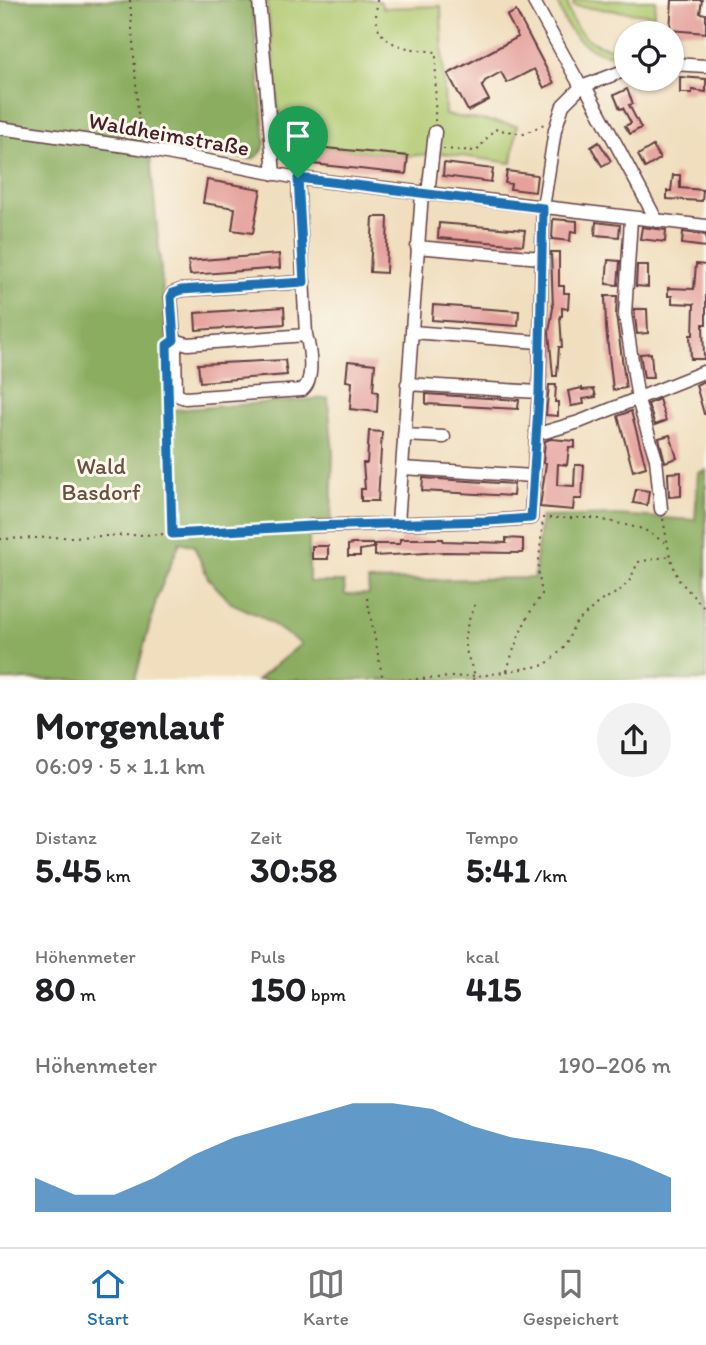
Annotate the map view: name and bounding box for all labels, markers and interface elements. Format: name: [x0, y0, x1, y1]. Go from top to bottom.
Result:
map controls: [614, 21, 684, 91]
button: locate: [614, 21, 684, 91]
street label: Waldheimstraße: [86, 106, 252, 162]
pin: [268, 106, 328, 178]
icon: arrive: [279, 117, 317, 155]
park label: Wald Basdorf: [62, 452, 141, 506]
text: Morgenlauf: [35, 703, 224, 749]
button: share: [597, 703, 671, 777]
text: 06:09 · 5 × 1.1 km: [35, 752, 205, 780]
text: Distanz: [35, 826, 97, 849]
text: Zeit: [250, 826, 282, 849]
text: Tempo: [466, 826, 519, 849]
text: 5.45: [35, 849, 101, 891]
text: 30:58: [250, 849, 337, 891]
text: 5:41: [466, 849, 530, 891]
text: km: [101, 864, 131, 887]
text: /km: [530, 864, 567, 887]
text: Höhenmeter: [35, 945, 136, 968]
text: Puls: [250, 945, 286, 968]
text: kcal: [466, 945, 499, 968]
text: 80: [35, 968, 76, 1010]
text: 150: [250, 968, 307, 1010]
text: 415: [466, 968, 521, 1010]
text: m: [76, 983, 96, 1006]
text: bpm: [307, 983, 346, 1006]
text: Höhenmeter: [35, 1051, 157, 1079]
text: 190–206 m: [558, 1051, 671, 1079]
tab: Start: [87, 1265, 129, 1330]
tab: Karte: [303, 1265, 349, 1330]
tab: Gespeichert: [523, 1265, 619, 1330]

